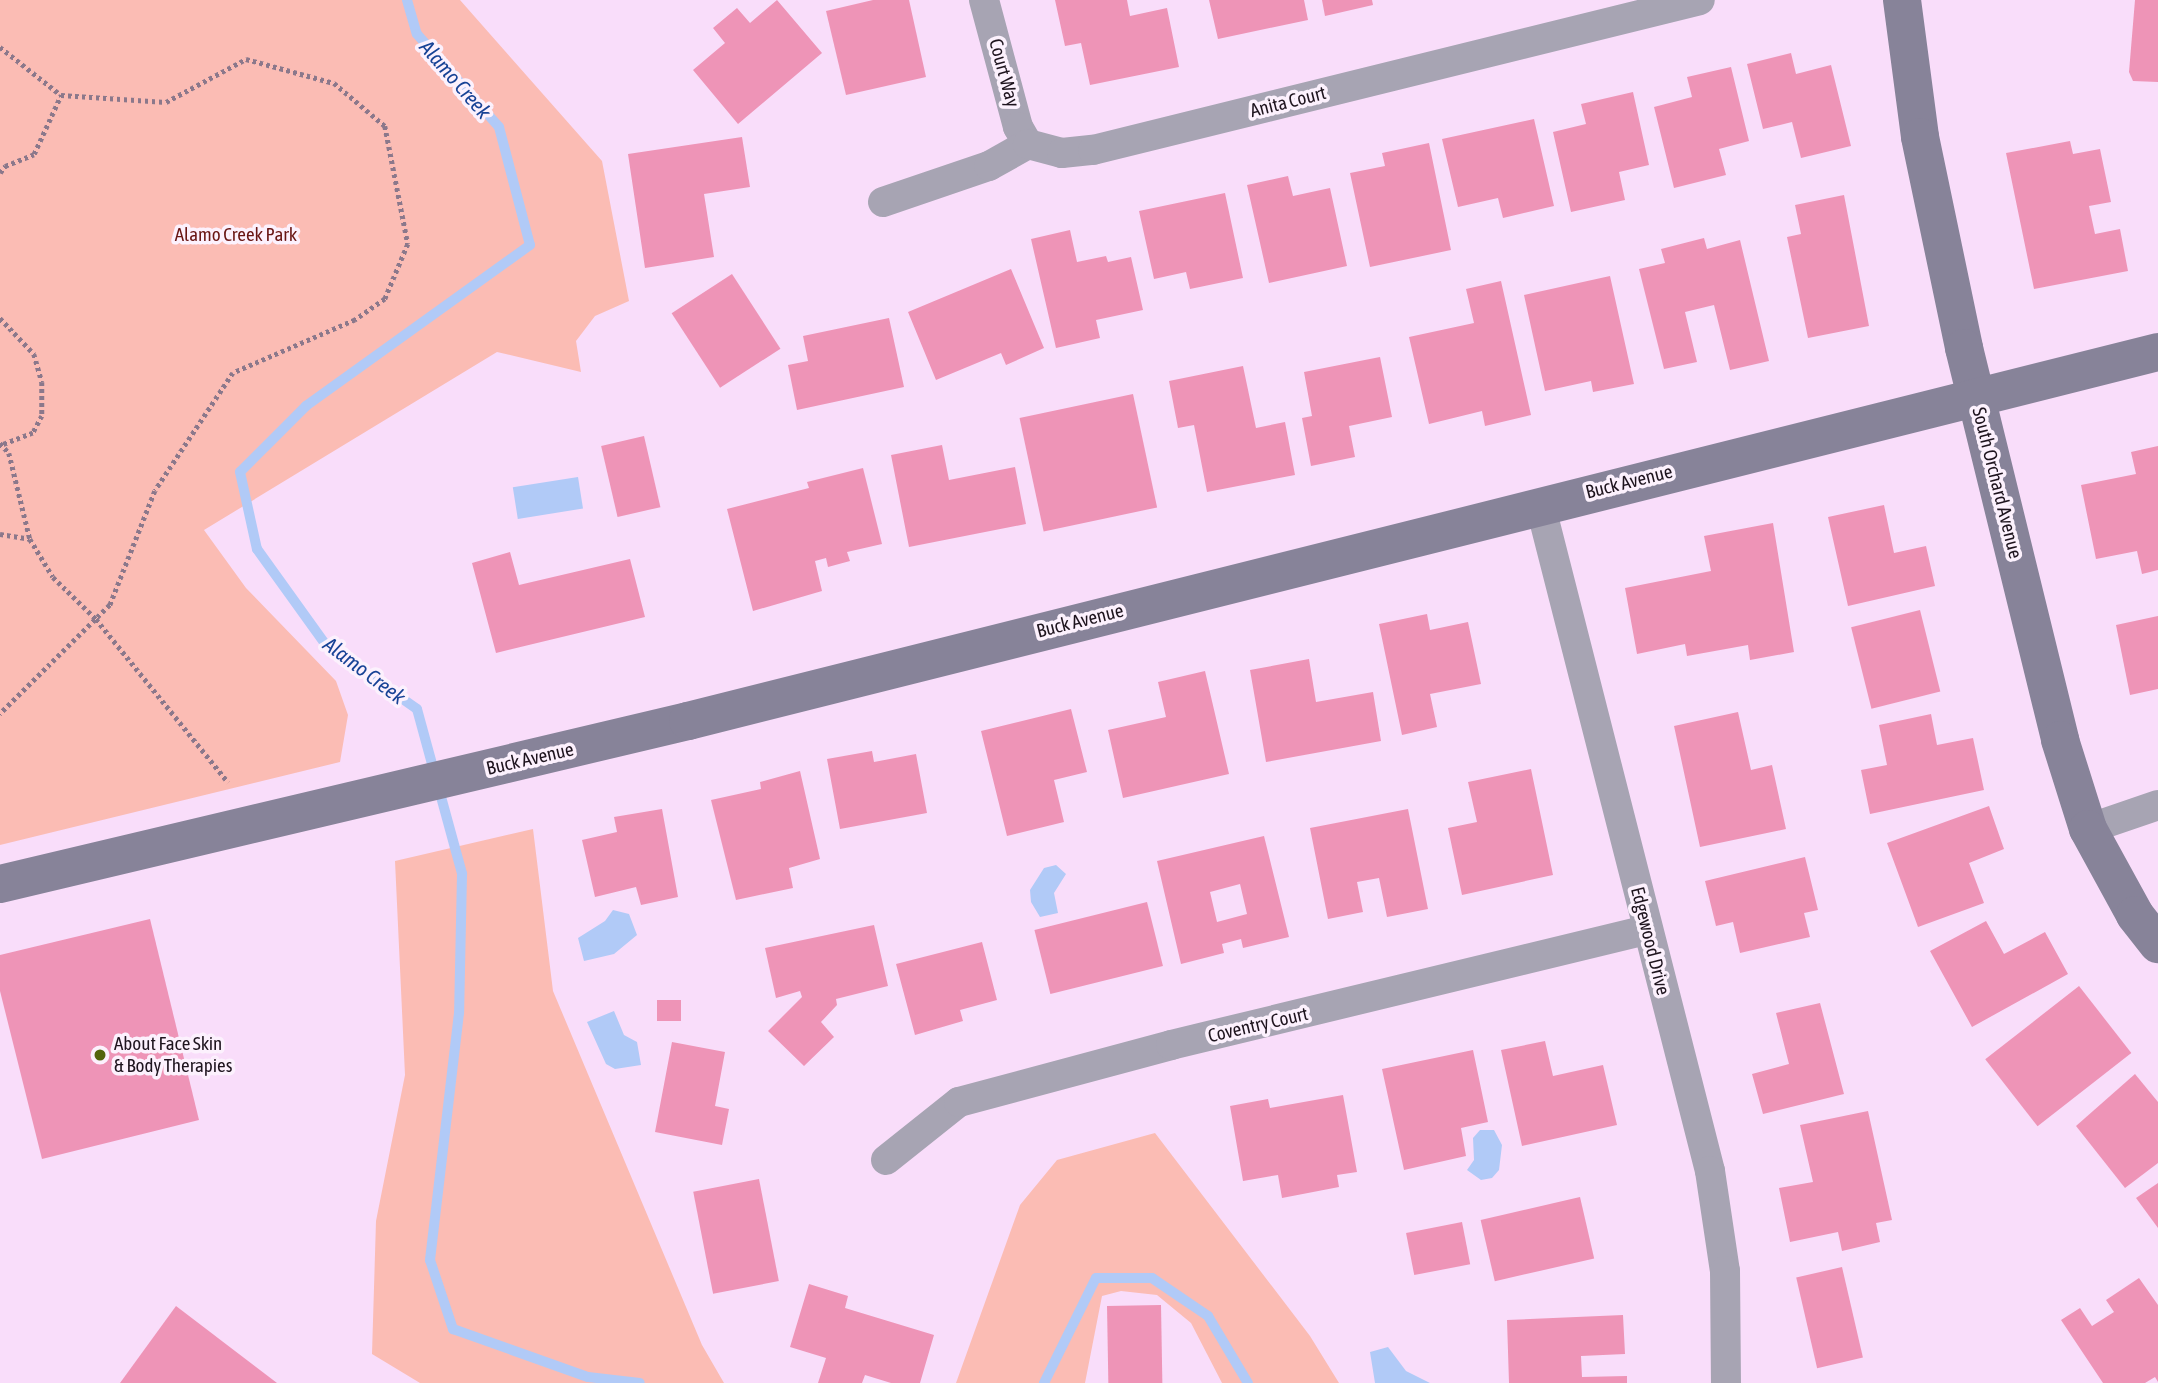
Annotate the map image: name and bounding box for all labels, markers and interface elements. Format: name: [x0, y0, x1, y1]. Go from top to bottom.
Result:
water label: Alamo Creek: [415, 34, 497, 124]
street label: Court Way: [984, 36, 1024, 110]
street label: Anita Court: [1248, 82, 1328, 122]
park label: Alamo Creek Park: [175, 224, 297, 246]
street label: South Orchard Avenue: [1967, 405, 2027, 561]
street label: Buck Avenue: [1583, 460, 1675, 504]
street label: Buck Avenue: [1034, 599, 1126, 643]
water label: Alamo Creek: [319, 631, 411, 709]
street label: Buck Avenue: [484, 738, 576, 780]
street label: Edgewood Drive: [1626, 884, 1674, 998]
street label: Coventry Court: [1206, 1002, 1310, 1048]
place label: About Face Skin & Body Therapies: [114, 1033, 232, 1077]
marker: About Face Skin & Body Therapies: [92, 1047, 108, 1063]

